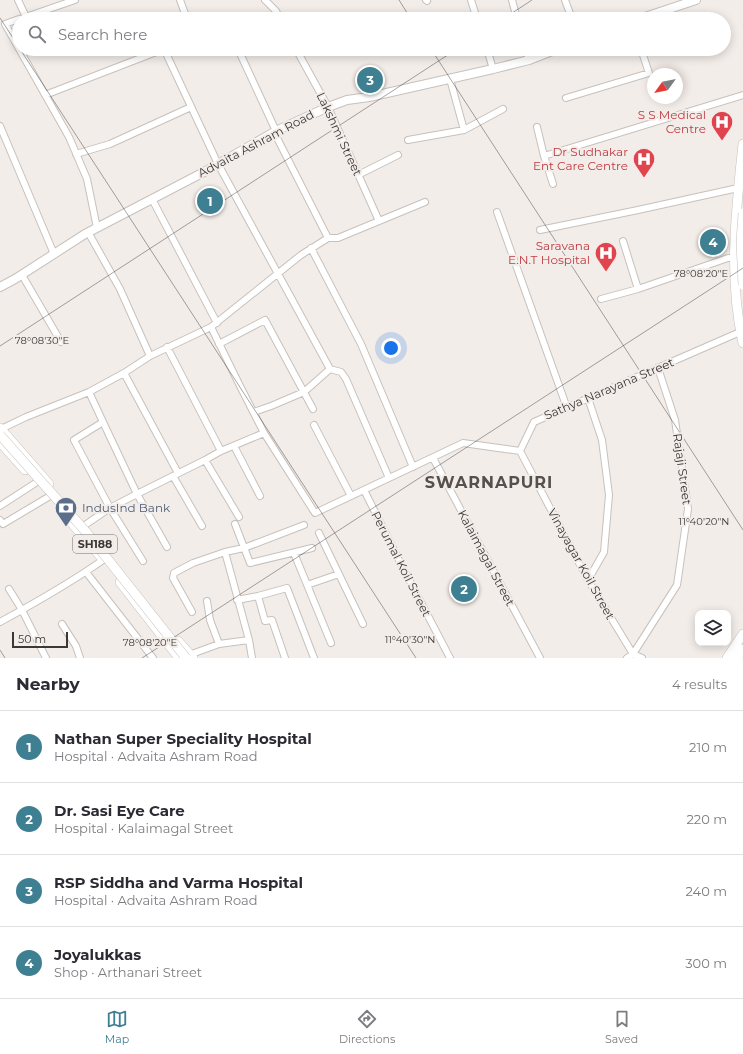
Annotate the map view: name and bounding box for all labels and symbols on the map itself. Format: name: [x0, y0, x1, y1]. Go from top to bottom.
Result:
pin: 3: [357, 65, 383, 95]
north arrow: [647, 68, 683, 104]
street label: Lakshmi Street: [314, 90, 365, 178]
street label: Advaita Ashram Road: [195, 107, 316, 181]
place label: S S Medical Centre: [638, 107, 706, 136]
hospital icon: S S Medical Centre: [709, 109, 735, 142]
place label: Dr Sudhakar Ent Care Centre: [533, 144, 628, 173]
hospital icon: Dr Sudhakar Ent Care Centre: [631, 146, 657, 179]
pin: 1: [197, 186, 223, 216]
pin: 4: [700, 227, 726, 257]
place label: Saravana E.N.T Hospital: [508, 238, 590, 267]
hospital icon: Saravana E.N.T Hospital: [593, 240, 619, 273]
text: 78°08'20"E: [674, 267, 728, 280]
text: 78°08'30"E: [15, 334, 69, 347]
your location: [381, 338, 401, 358]
street label: Sathya Narayana Street: [542, 354, 676, 423]
street label: Rajaji Street: [670, 432, 695, 506]
district label: SWARNAPURI: [425, 473, 553, 492]
bank icon: IndusInd Bank: [53, 495, 79, 528]
place label: IndusInd Bank: [82, 500, 171, 515]
street label: Vinayagar Koil Street: [545, 506, 618, 622]
street label: Kalaimagal Street: [455, 507, 518, 609]
street label: Perumal Koil Street: [368, 509, 435, 619]
text: 11°40'20"N: [679, 515, 729, 528]
road number: SH188: [73, 535, 117, 553]
pin: 2: [451, 574, 477, 604]
scale bar: [12, 630, 68, 649]
text: 11°40'30"N: [385, 633, 435, 646]
text: 78°08'20"E: [123, 636, 177, 649]

